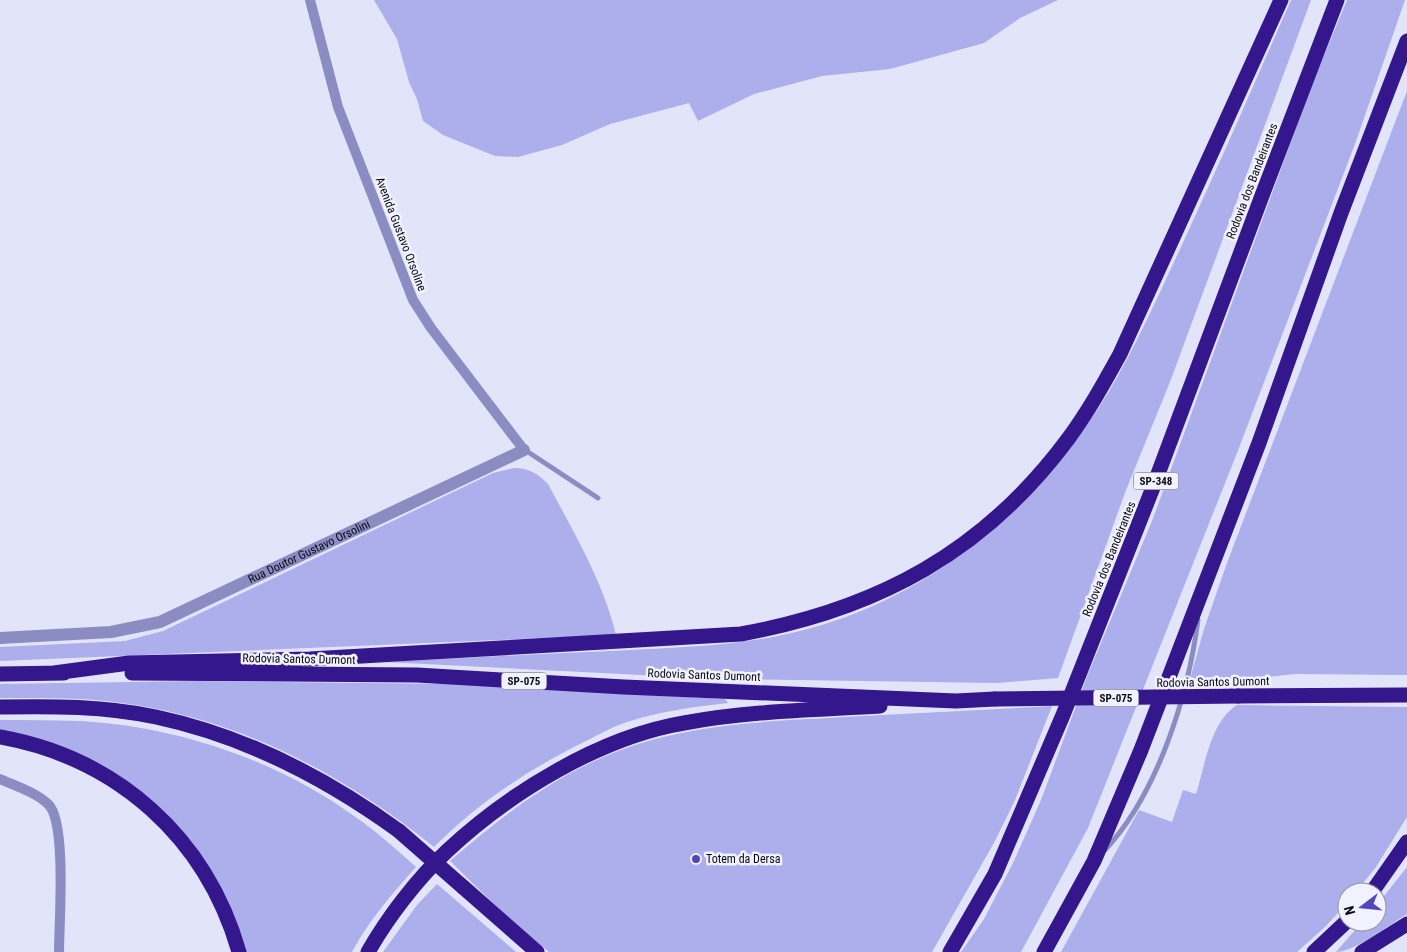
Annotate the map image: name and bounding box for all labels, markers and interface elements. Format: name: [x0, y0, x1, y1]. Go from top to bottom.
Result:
street label: Rodovia dos Bandeirantes: [1223, 121, 1281, 241]
street label: Avenida Gustavo Orsoline: [373, 175, 429, 293]
road number: SP-348: [1134, 472, 1178, 490]
street label: Rodovia dos Bandeirantes: [1079, 499, 1139, 619]
street label: Rua Doutor Gustavo Orsolini: [246, 517, 372, 586]
street label: Rodovia Santos Dumont: [242, 651, 356, 667]
street label: Rodovia Santos Dumont: [647, 666, 761, 684]
road number: SP-075: [502, 672, 546, 689]
street label: Rodovia Santos Dumont: [1156, 674, 1270, 690]
road number: SP-075: [1094, 690, 1138, 706]
place label: Totem da Dersa: [706, 852, 781, 866]
marker: Totem da Dersa: [690, 853, 702, 865]
north arrow: [1337, 882, 1387, 932]
text: N: [1341, 904, 1358, 917]

